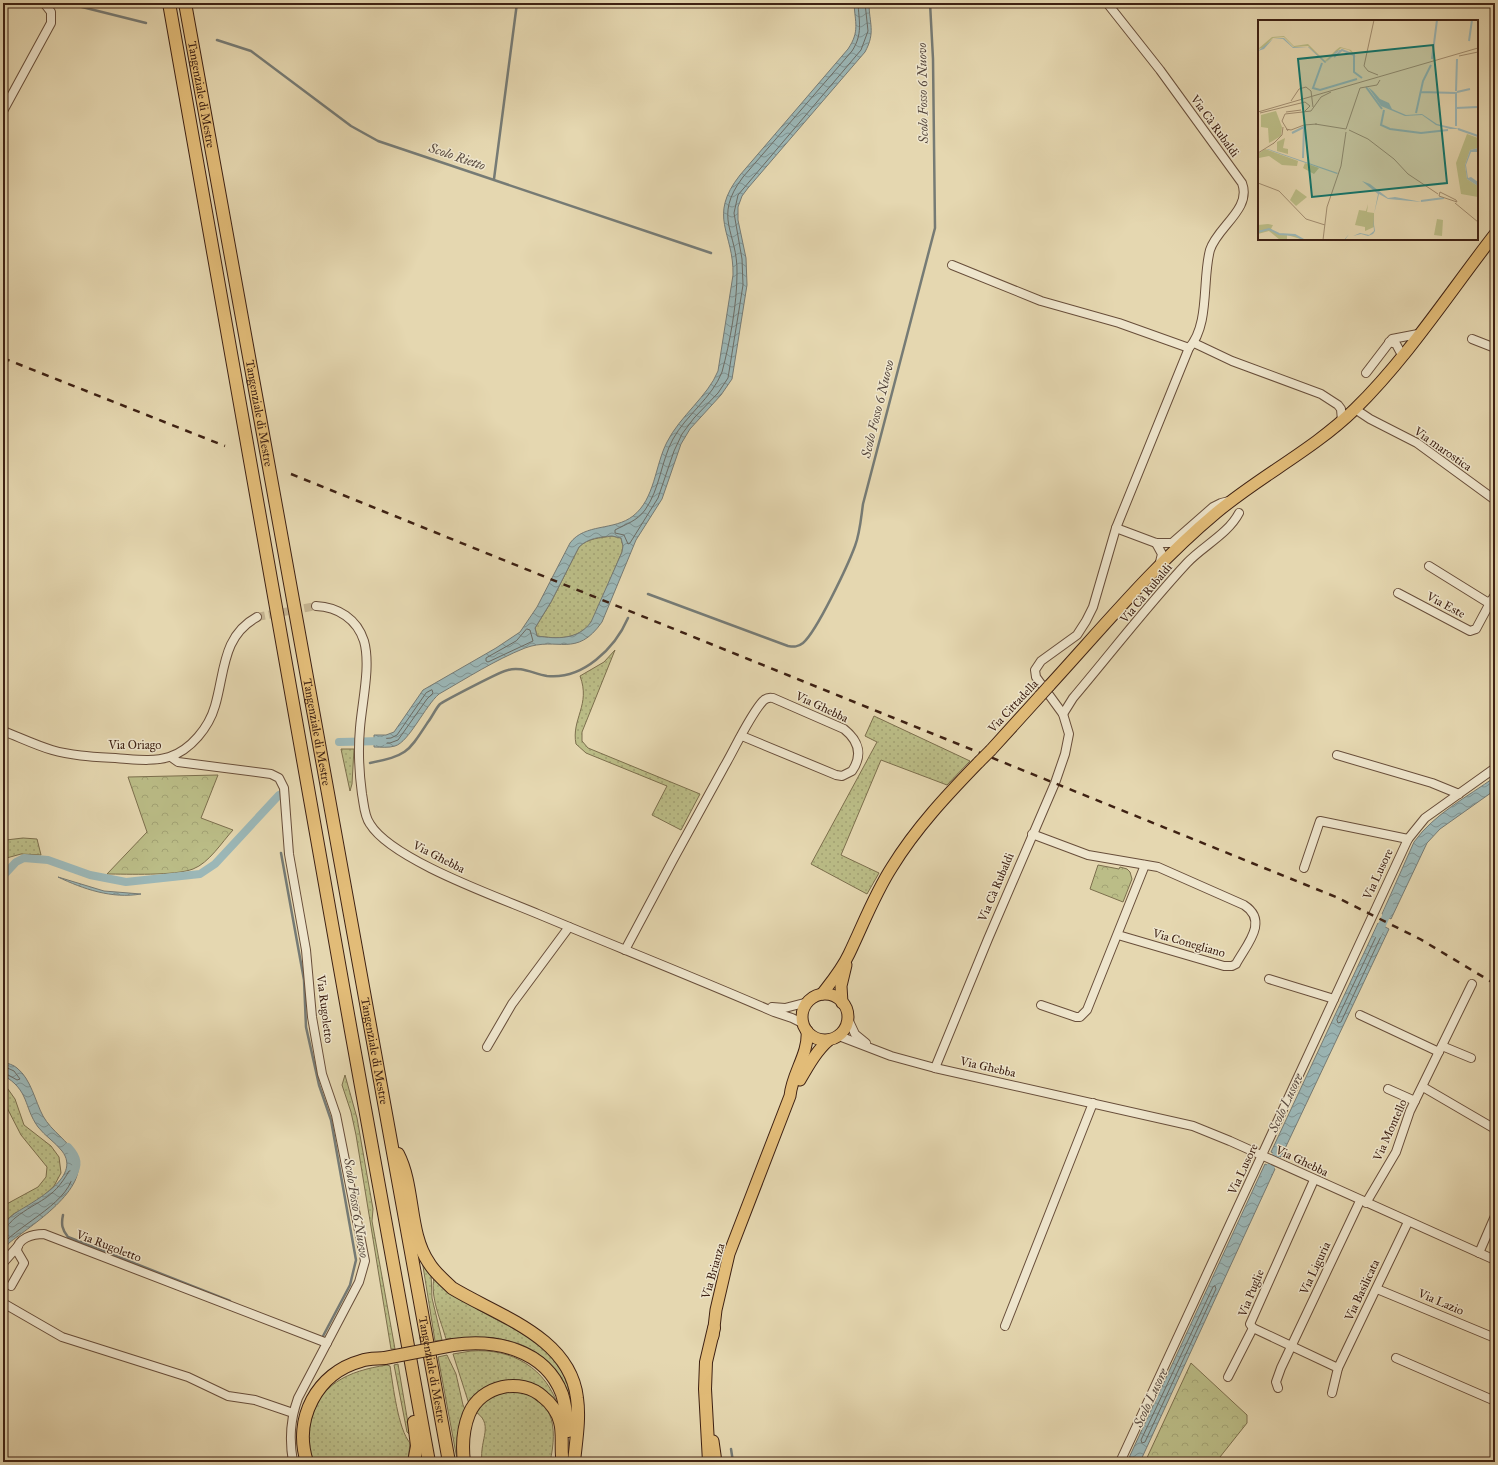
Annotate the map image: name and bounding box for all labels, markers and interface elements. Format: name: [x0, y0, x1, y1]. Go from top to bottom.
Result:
inset map: [1258, 20, 1478, 240]
street label: Tangenziale di Mestre: [185, 40, 218, 149]
water label: Scolo Fosso 6 Nuovo: [914, 43, 932, 144]
street label: Via Cà Rubaldi: [1187, 91, 1243, 160]
water label: Scolo Rietto: [426, 140, 487, 174]
water label: Scolo Fosso 6 Nuovo: [858, 358, 898, 461]
street label: Tangenziale di Mestre: [243, 359, 276, 468]
street label: Via marostica: [1411, 423, 1475, 474]
street label: Via Cà Rubaldi: [1116, 560, 1175, 626]
street label: Via Este: [1424, 589, 1468, 621]
street label: Via Cittadella: [984, 676, 1042, 736]
street label: Tangenziale di Mestre: [300, 678, 333, 787]
street label: Via Ghebba: [793, 688, 851, 726]
street label: Via Oriago: [107, 738, 162, 753]
street label: Via Ghebba: [410, 838, 468, 876]
street label: Via Lusore: [1360, 846, 1396, 903]
street label: Via Cà Rubaldi: [975, 850, 1017, 924]
street label: Via Conegliano: [1150, 926, 1227, 961]
street label: Via Rugoletto: [313, 973, 336, 1044]
street label: Tangenziale di Mestre: [358, 996, 391, 1105]
street label: Via Ghebba: [958, 1054, 1018, 1080]
water label: Scolo Lusore: [1265, 1070, 1307, 1136]
street label: Via Montello: [1370, 1097, 1410, 1164]
street label: Via Lusore: [1225, 1141, 1261, 1198]
street label: Via Ghebba: [1273, 1142, 1331, 1180]
water label: Scolo Fosso 6 Nuovo: [340, 1156, 372, 1259]
street label: Via Rugoletto: [73, 1227, 144, 1266]
street label: Via Liguria: [1296, 1239, 1335, 1298]
street label: Via Brianza: [698, 1241, 728, 1301]
street label: Via Basilicata: [1341, 1256, 1383, 1324]
street label: Via Puglie: [1235, 1267, 1268, 1320]
street label: Via Lazio: [1415, 1286, 1466, 1318]
street label: Tangenziale di Mestre: [416, 1315, 449, 1424]
water label: Scolo Lusore: [1130, 1365, 1172, 1431]

